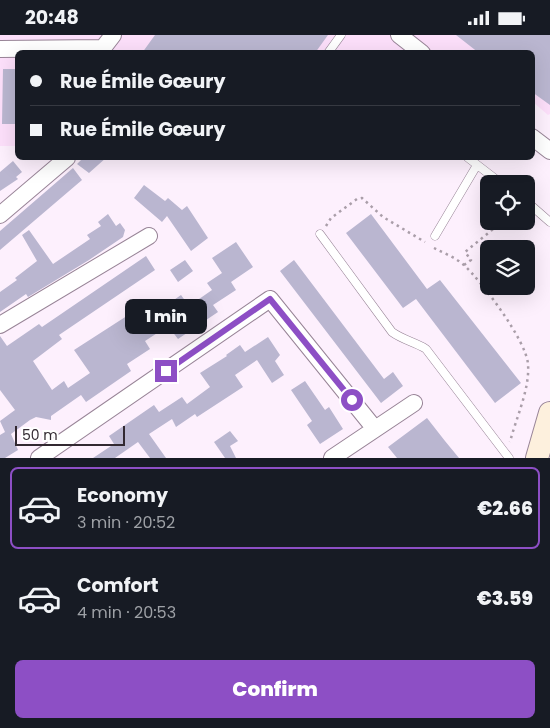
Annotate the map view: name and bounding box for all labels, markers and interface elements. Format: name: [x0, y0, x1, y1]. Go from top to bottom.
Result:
text: 20:48: [25, 4, 79, 31]
text: Rue Émile Gœury: [60, 68, 225, 95]
text: Rue Émile Gœury: [60, 116, 225, 143]
map controls: [480, 175, 535, 295]
button: locate: [480, 175, 535, 230]
button: layers: [480, 240, 535, 295]
callout: 1 min: [125, 299, 207, 333]
text: 1 min: [145, 305, 187, 328]
route end: [155, 360, 177, 382]
route start: [341, 389, 363, 411]
scale bar: [15, 423, 125, 446]
text: 50 m: [22, 425, 58, 445]
text: Economy: [77, 482, 168, 509]
icon: car: [17, 486, 62, 531]
text: €2.66: [477, 495, 533, 522]
text: 3 min · 20:52: [77, 511, 175, 534]
text: Comfort: [77, 572, 159, 599]
icon: car: [17, 576, 62, 621]
text: €3.59: [477, 585, 533, 612]
text: 4 min · 20:53: [77, 601, 176, 624]
button: Confirm: [15, 660, 535, 718]

